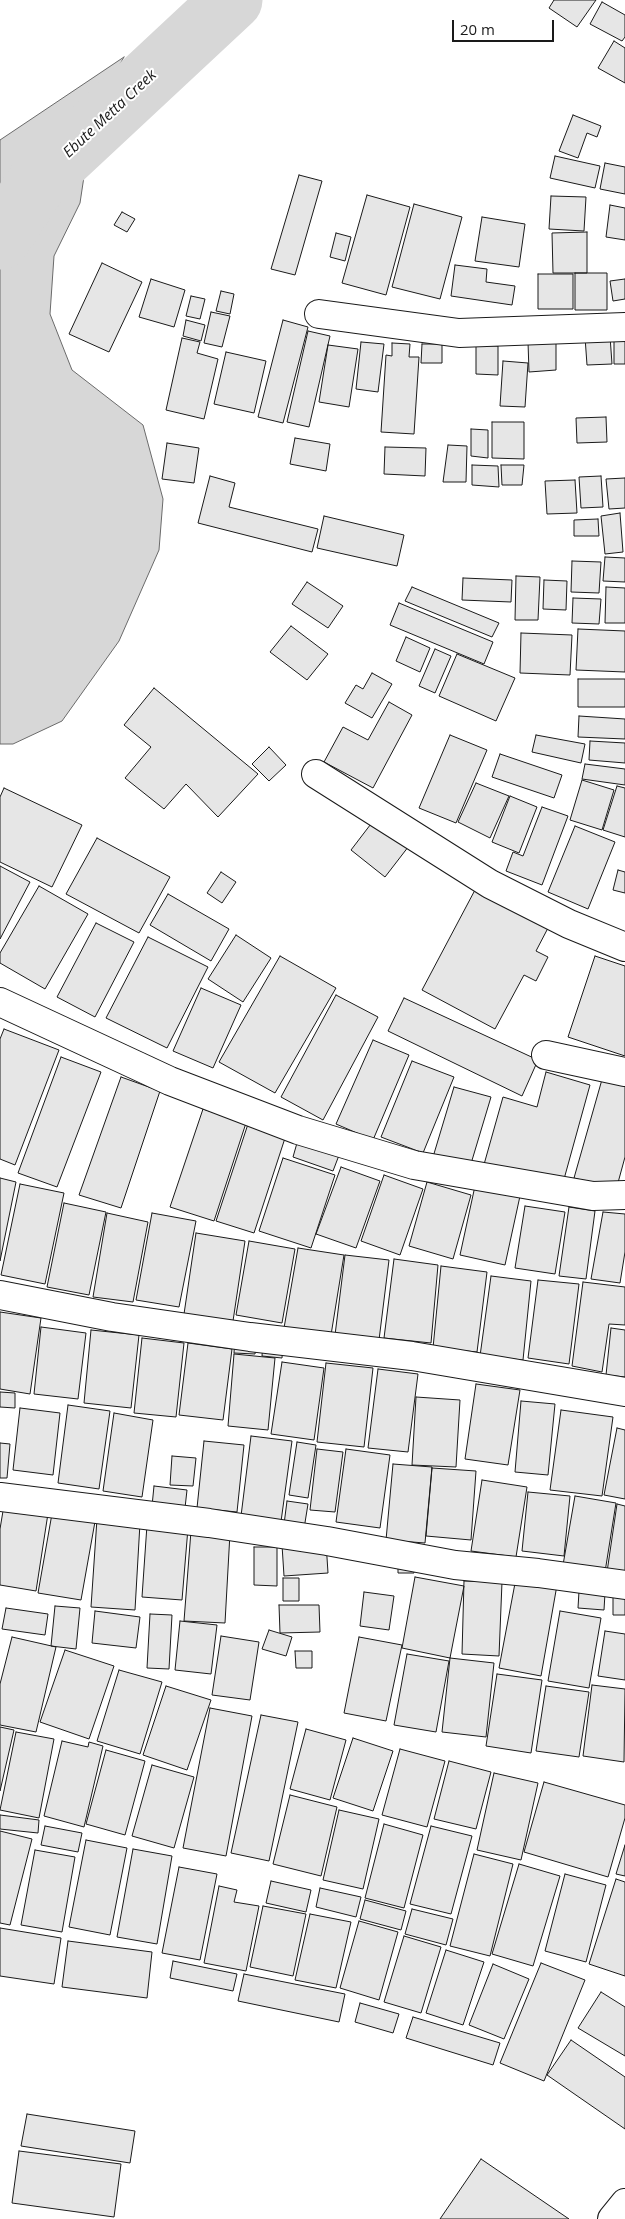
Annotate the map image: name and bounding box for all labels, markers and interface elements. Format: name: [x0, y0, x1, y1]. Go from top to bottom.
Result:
scale bar: [455, 10, 558, 42]
text: 20 m: [460, 19, 495, 39]
water label: Ebute Metta Creek: [60, 66, 160, 162]

